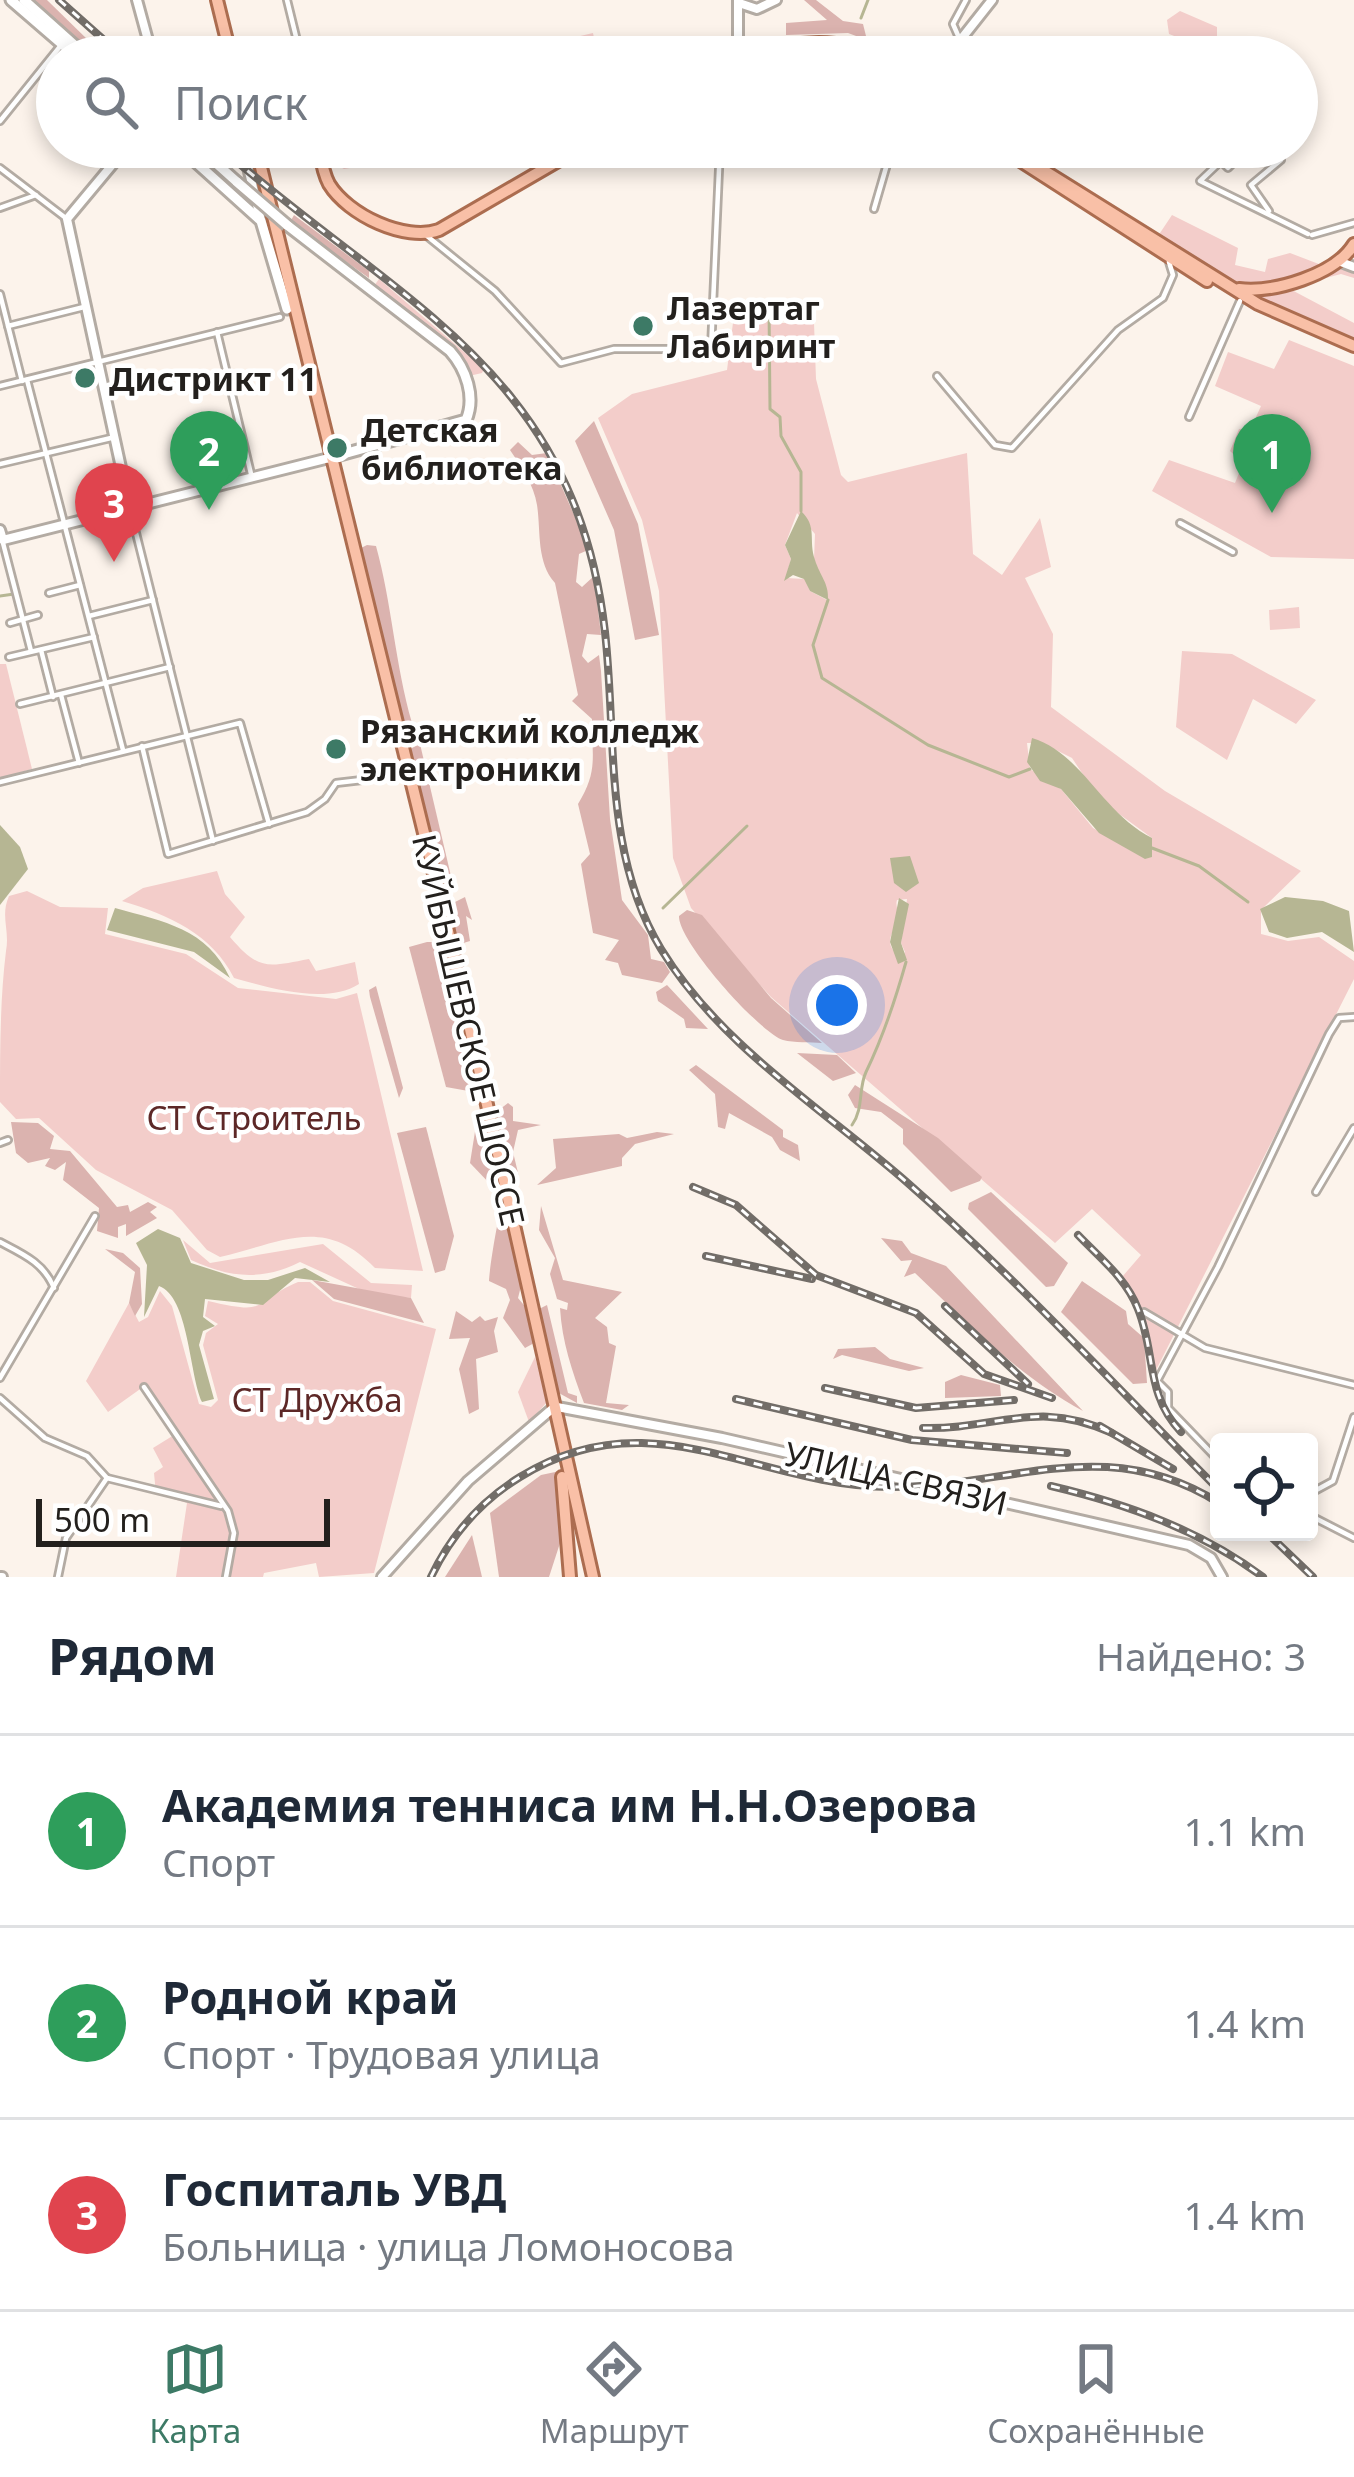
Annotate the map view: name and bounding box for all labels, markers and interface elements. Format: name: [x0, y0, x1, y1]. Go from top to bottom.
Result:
search box: [36, 36, 1318, 168]
icon: search: [78, 69, 144, 135]
text: Поиск: [174, 72, 308, 133]
place label: Лазертаг Лабиринт: [667, 285, 836, 368]
marker: Лазертаг Лабиринт: [630, 313, 656, 339]
place label: Дистрикт 11: [109, 356, 317, 401]
marker: Дистрикт 11: [72, 365, 98, 391]
place label: Детская библиотека: [361, 407, 562, 490]
pin: 2: [170, 411, 248, 510]
pin: 1: [1233, 414, 1311, 513]
marker: Детская библиотека: [324, 435, 350, 461]
pin: 3: [75, 463, 153, 562]
place label: Рязанский колледж электроники: [360, 708, 699, 791]
marker: Рязанский колледж электроники: [323, 736, 349, 762]
street label: КУЙБЫШЕВСКОЕ ШОССЕ: [402, 830, 536, 1230]
your location: [807, 975, 867, 1035]
park label: СТ Строитель: [146, 1095, 362, 1140]
park label: СТ Дружба: [231, 1377, 403, 1422]
street label: УЛИЦА СВЯЗИ: [780, 1431, 1012, 1525]
map controls: [1210, 1433, 1318, 1541]
button: locate: [1210, 1433, 1318, 1541]
scale bar: [36, 1493, 330, 1546]
text: 500 m: [54, 1497, 150, 1542]
text: Рядом: [48, 1620, 217, 1690]
text: Найдено: 3: [1096, 1629, 1306, 1682]
text: Академия тенниса им Н.Н.Озерова: [162, 1774, 978, 1835]
text: 1: [76, 1804, 98, 1857]
text: 1.1 km: [1184, 1804, 1306, 1857]
text: Спорт: [162, 1835, 275, 1888]
text: Родной край: [162, 1966, 459, 2027]
text: 2: [76, 1996, 98, 2049]
text: 1.4 km: [1184, 1996, 1306, 2049]
text: Спорт · Трудовая улица: [162, 2027, 601, 2080]
text: Госпиталь УВД: [162, 2158, 506, 2219]
text: 3: [76, 2188, 98, 2241]
text: 1.4 km: [1184, 2188, 1306, 2241]
text: Больница · улица Ломоносова: [162, 2219, 735, 2272]
tab: Карта: [149, 2336, 241, 2453]
tab: Маршрут: [540, 2336, 689, 2453]
tab: Сохранённые: [987, 2336, 1205, 2453]

